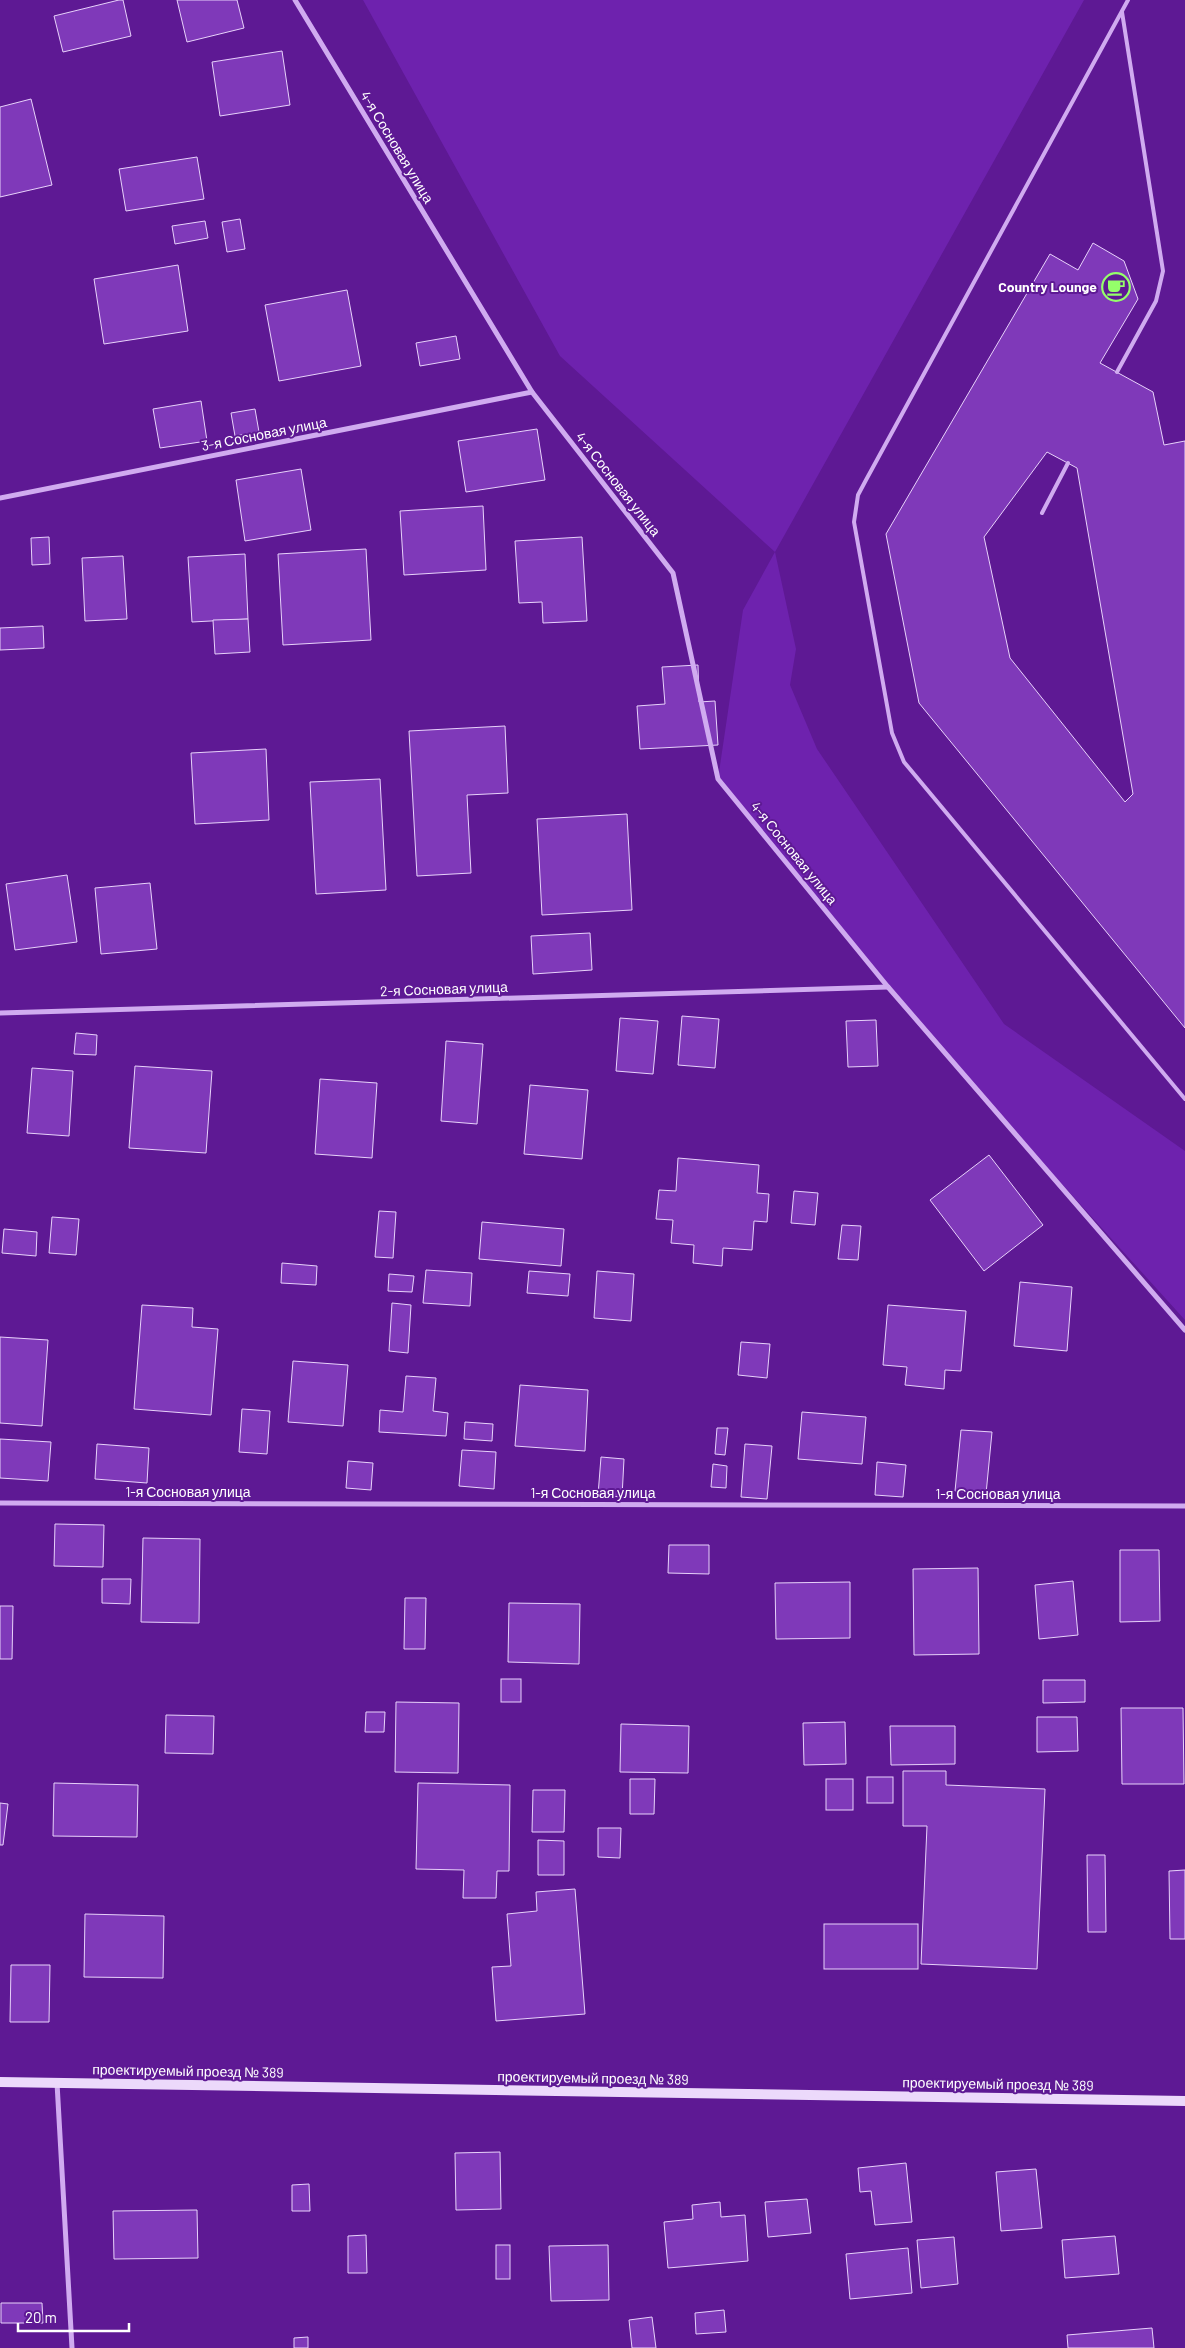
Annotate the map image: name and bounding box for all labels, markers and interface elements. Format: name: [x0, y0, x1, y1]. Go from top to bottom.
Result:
street label: 4-я Сосновая улица: [357, 88, 438, 206]
cafe icon: Country Lounge: [1101, 272, 1131, 302]
place label: Country Lounge: [998, 278, 1097, 295]
street label: 3-я Сосновая улица: [200, 413, 328, 454]
street label: 4-я Сосновая улица: [572, 428, 665, 540]
street label: 4-я Сосновая улица: [748, 798, 841, 908]
street label: 2-я Сосновая улица: [380, 978, 508, 999]
street label: 1-я Сосновая улица: [125, 1483, 251, 1500]
street label: 1-я Сосновая улица: [530, 1484, 656, 1501]
street label: 1-я Сосновая улица: [935, 1485, 1061, 1502]
street label: проектируемый проезд № 389: [92, 2060, 284, 2081]
street label: проектируемый проезд № 389: [497, 2067, 689, 2088]
street label: проектируемый проезд № 389: [902, 2073, 1094, 2094]
scale bar: [18, 2300, 129, 2332]
text: 20 m: [25, 2308, 57, 2326]

